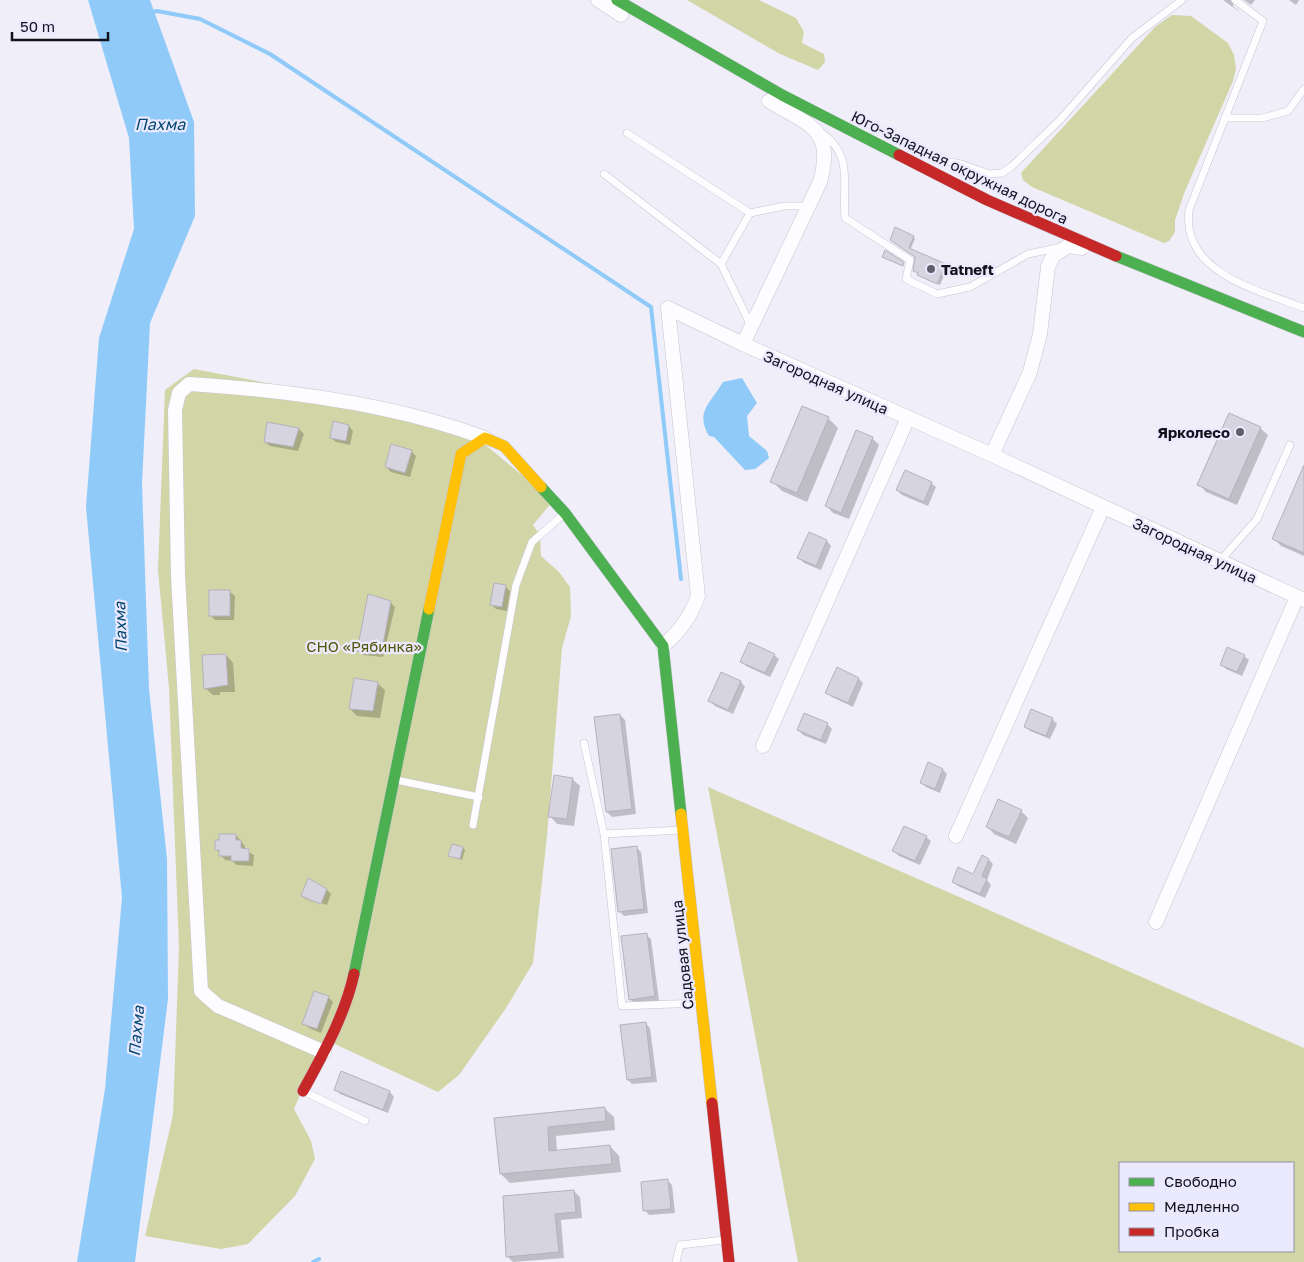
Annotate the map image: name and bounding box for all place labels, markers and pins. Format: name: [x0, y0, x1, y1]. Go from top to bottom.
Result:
place label: Tatneft: [941, 260, 994, 278]
marker: Tatneft: [925, 263, 937, 275]
place label: Ярколесо: [1158, 423, 1230, 441]
marker: Ярколесо: [1234, 426, 1246, 438]

